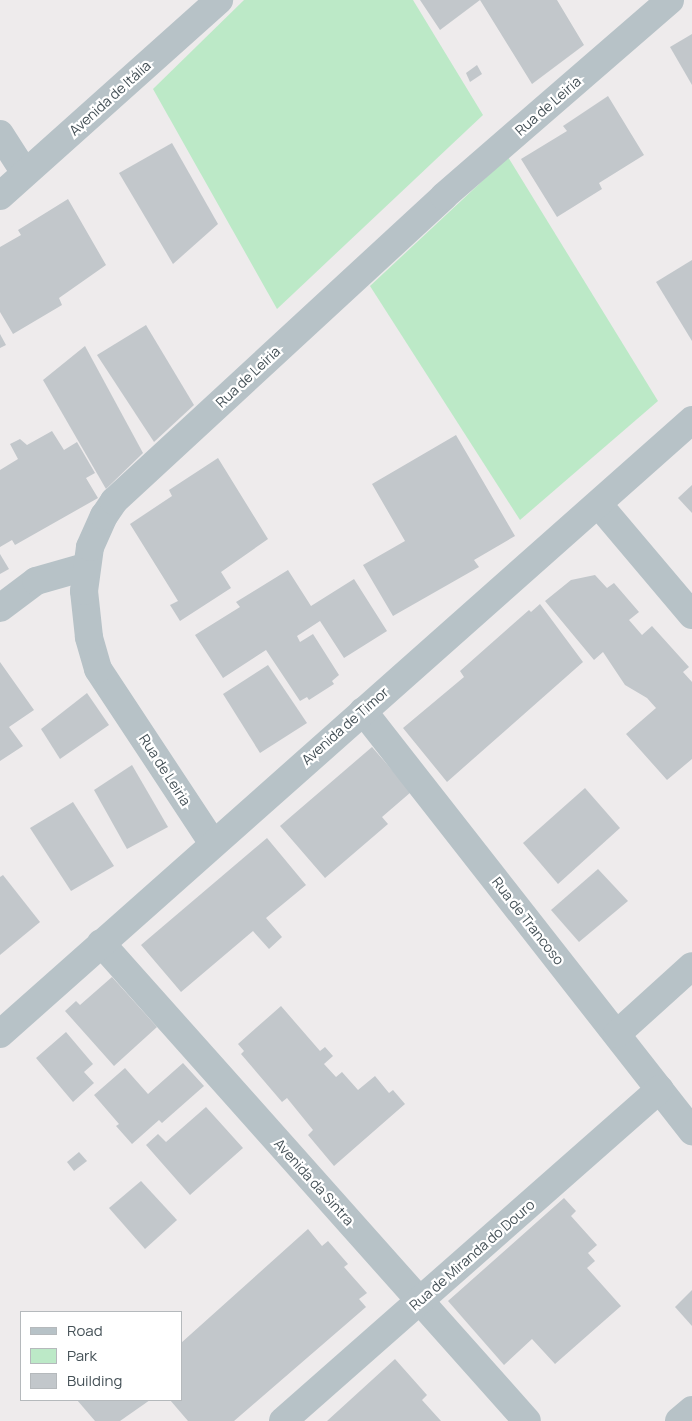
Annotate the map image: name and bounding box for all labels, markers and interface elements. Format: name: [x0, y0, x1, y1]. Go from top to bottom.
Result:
street label: Avenida de Itália: [66, 57, 154, 139]
street label: Rua de Leiria: [512, 73, 584, 139]
street label: Rua de Leiria: [212, 343, 284, 411]
street label: Avenida de Timor: [298, 684, 392, 768]
street label: Rua de Leiria: [136, 731, 194, 809]
street label: Rua de Trancoso: [488, 874, 568, 968]
street label: Avenida da Sintra: [271, 1135, 357, 1229]
street label: Rua de Miranda do Douro: [406, 1196, 538, 1314]
legend: [20, 1311, 182, 1401]
text: Road: [67, 1320, 103, 1341]
text: Park: [67, 1345, 97, 1366]
text: Building: [67, 1370, 122, 1391]

